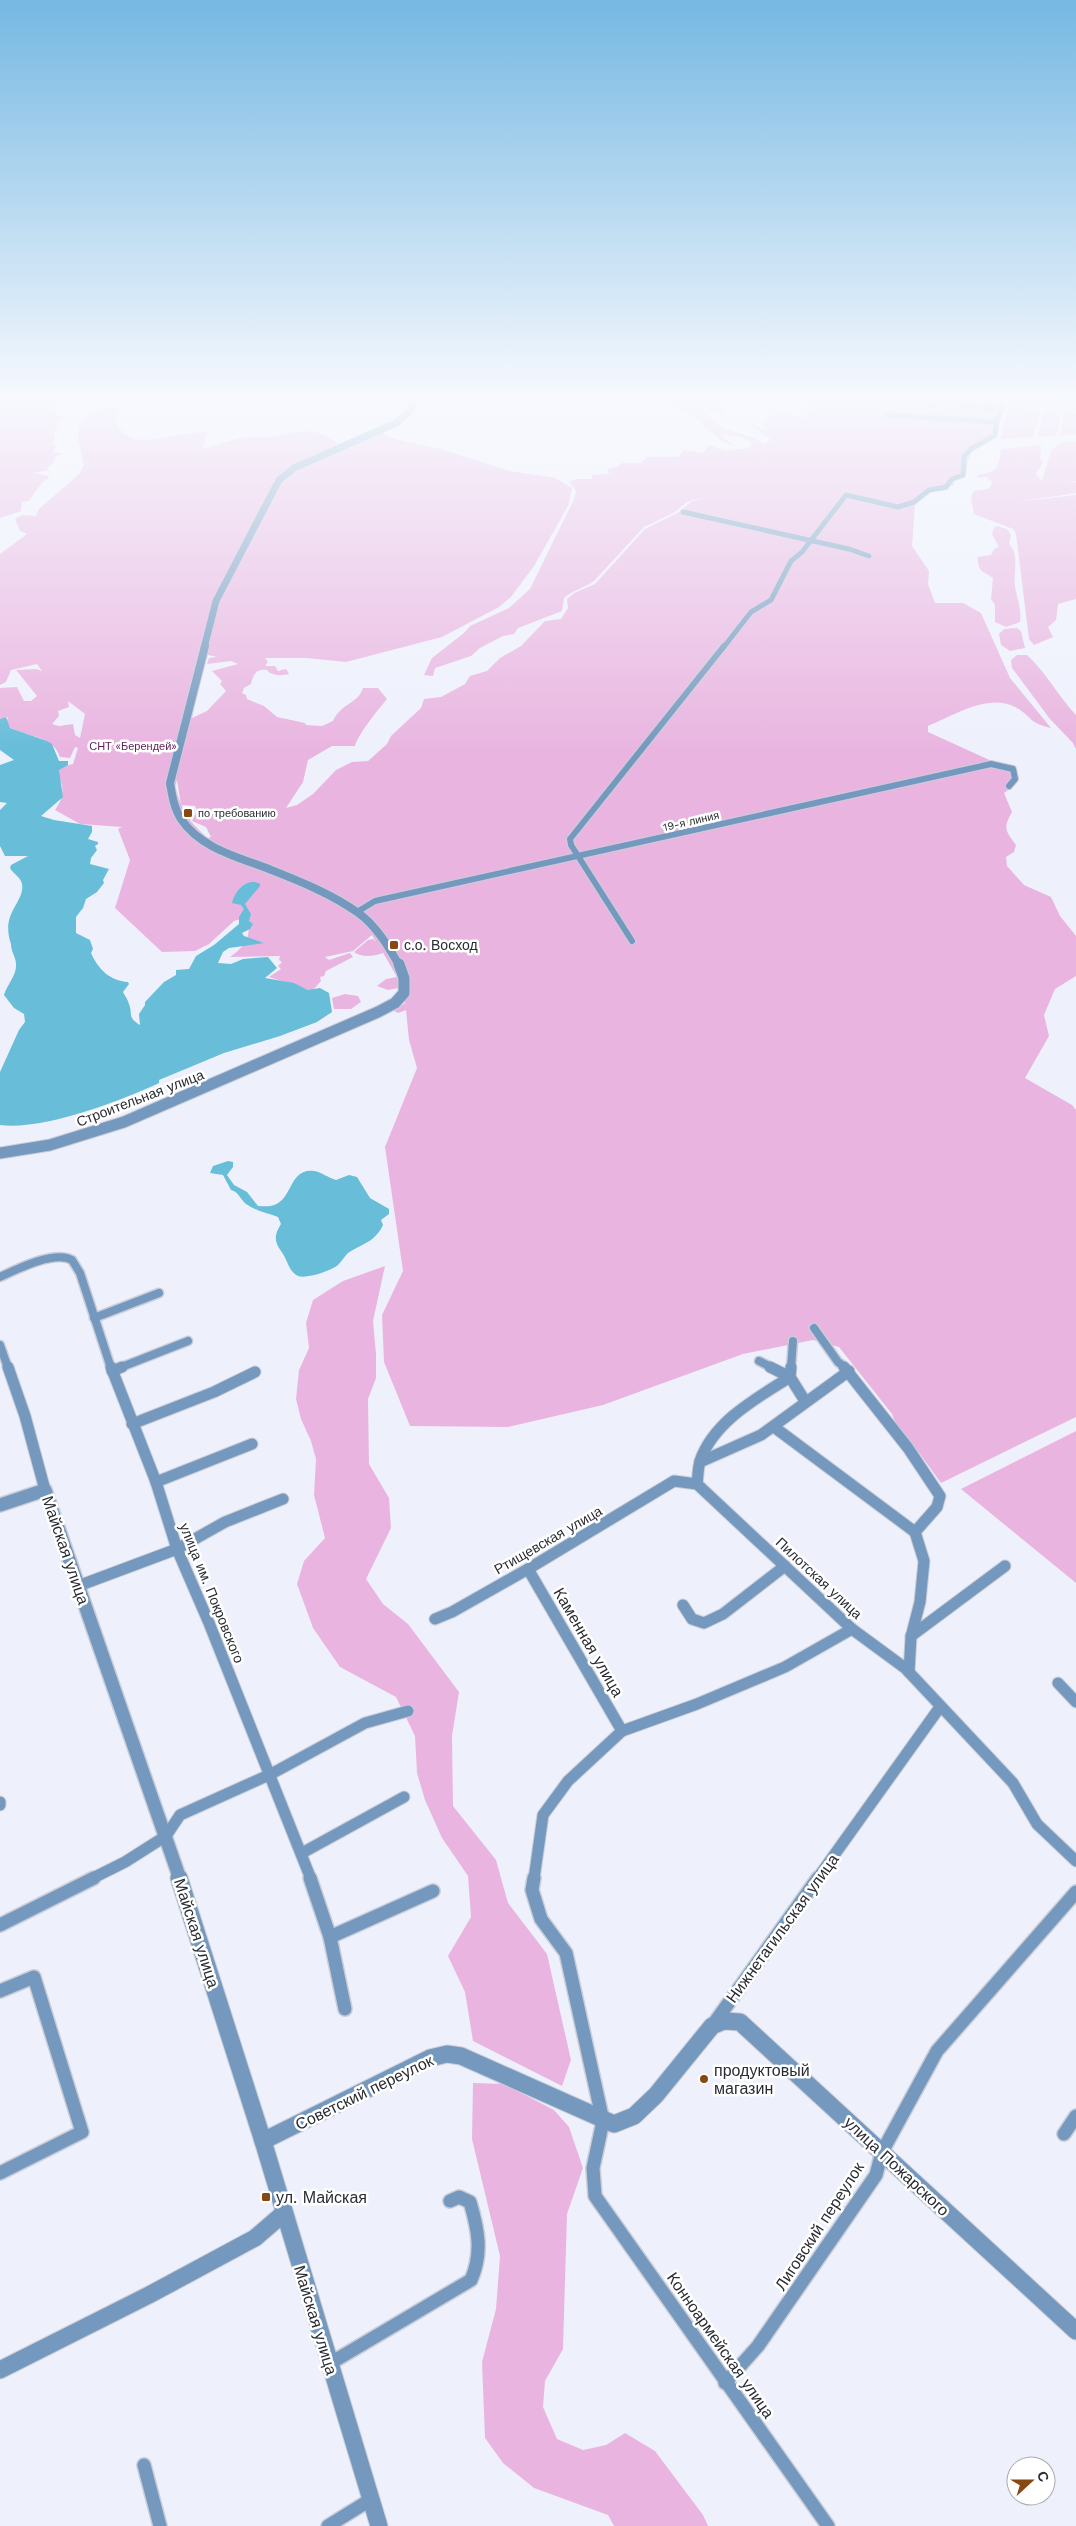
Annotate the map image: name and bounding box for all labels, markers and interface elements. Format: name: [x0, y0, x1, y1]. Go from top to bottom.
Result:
park label: СНТ «Берендей»: [89, 740, 177, 753]
marker: по требованию: [182, 807, 194, 819]
place label: по требованию: [198, 807, 276, 820]
street label: 19-я линия: [662, 809, 720, 834]
place label: с.о. Восход: [404, 937, 478, 953]
marker: с.о. Восход: [388, 939, 400, 951]
street label: Строительная улица: [74, 1066, 206, 1130]
street label: Майская улица: [38, 1493, 93, 1607]
street label: Ртищевская улица: [491, 1502, 605, 1577]
street label: улица им. Покровского: [177, 1521, 248, 1666]
street label: Пилотская улица: [773, 1534, 866, 1622]
street label: Каменная улица: [550, 1584, 628, 1700]
street label: Нижнетагильская улица: [722, 1850, 843, 2006]
street label: Майская улица: [170, 1876, 223, 1990]
street label: Советский переулок: [292, 2050, 437, 2134]
place label: продуктовый магазин: [714, 2061, 810, 2098]
marker: продуктовый магазин: [698, 2073, 710, 2085]
street label: улица Пожарского: [840, 2113, 953, 2220]
street label: Лиговский переулок: [771, 2158, 868, 2294]
place label: ул. Майская: [276, 2188, 367, 2207]
marker: ул. Майская: [260, 2191, 272, 2203]
street label: Майская улица: [290, 2263, 341, 2377]
street label: Конноармейская улица: [663, 2269, 778, 2422]
north arrow: [1006, 2456, 1056, 2506]
text: С: [1034, 2469, 1052, 2484]

